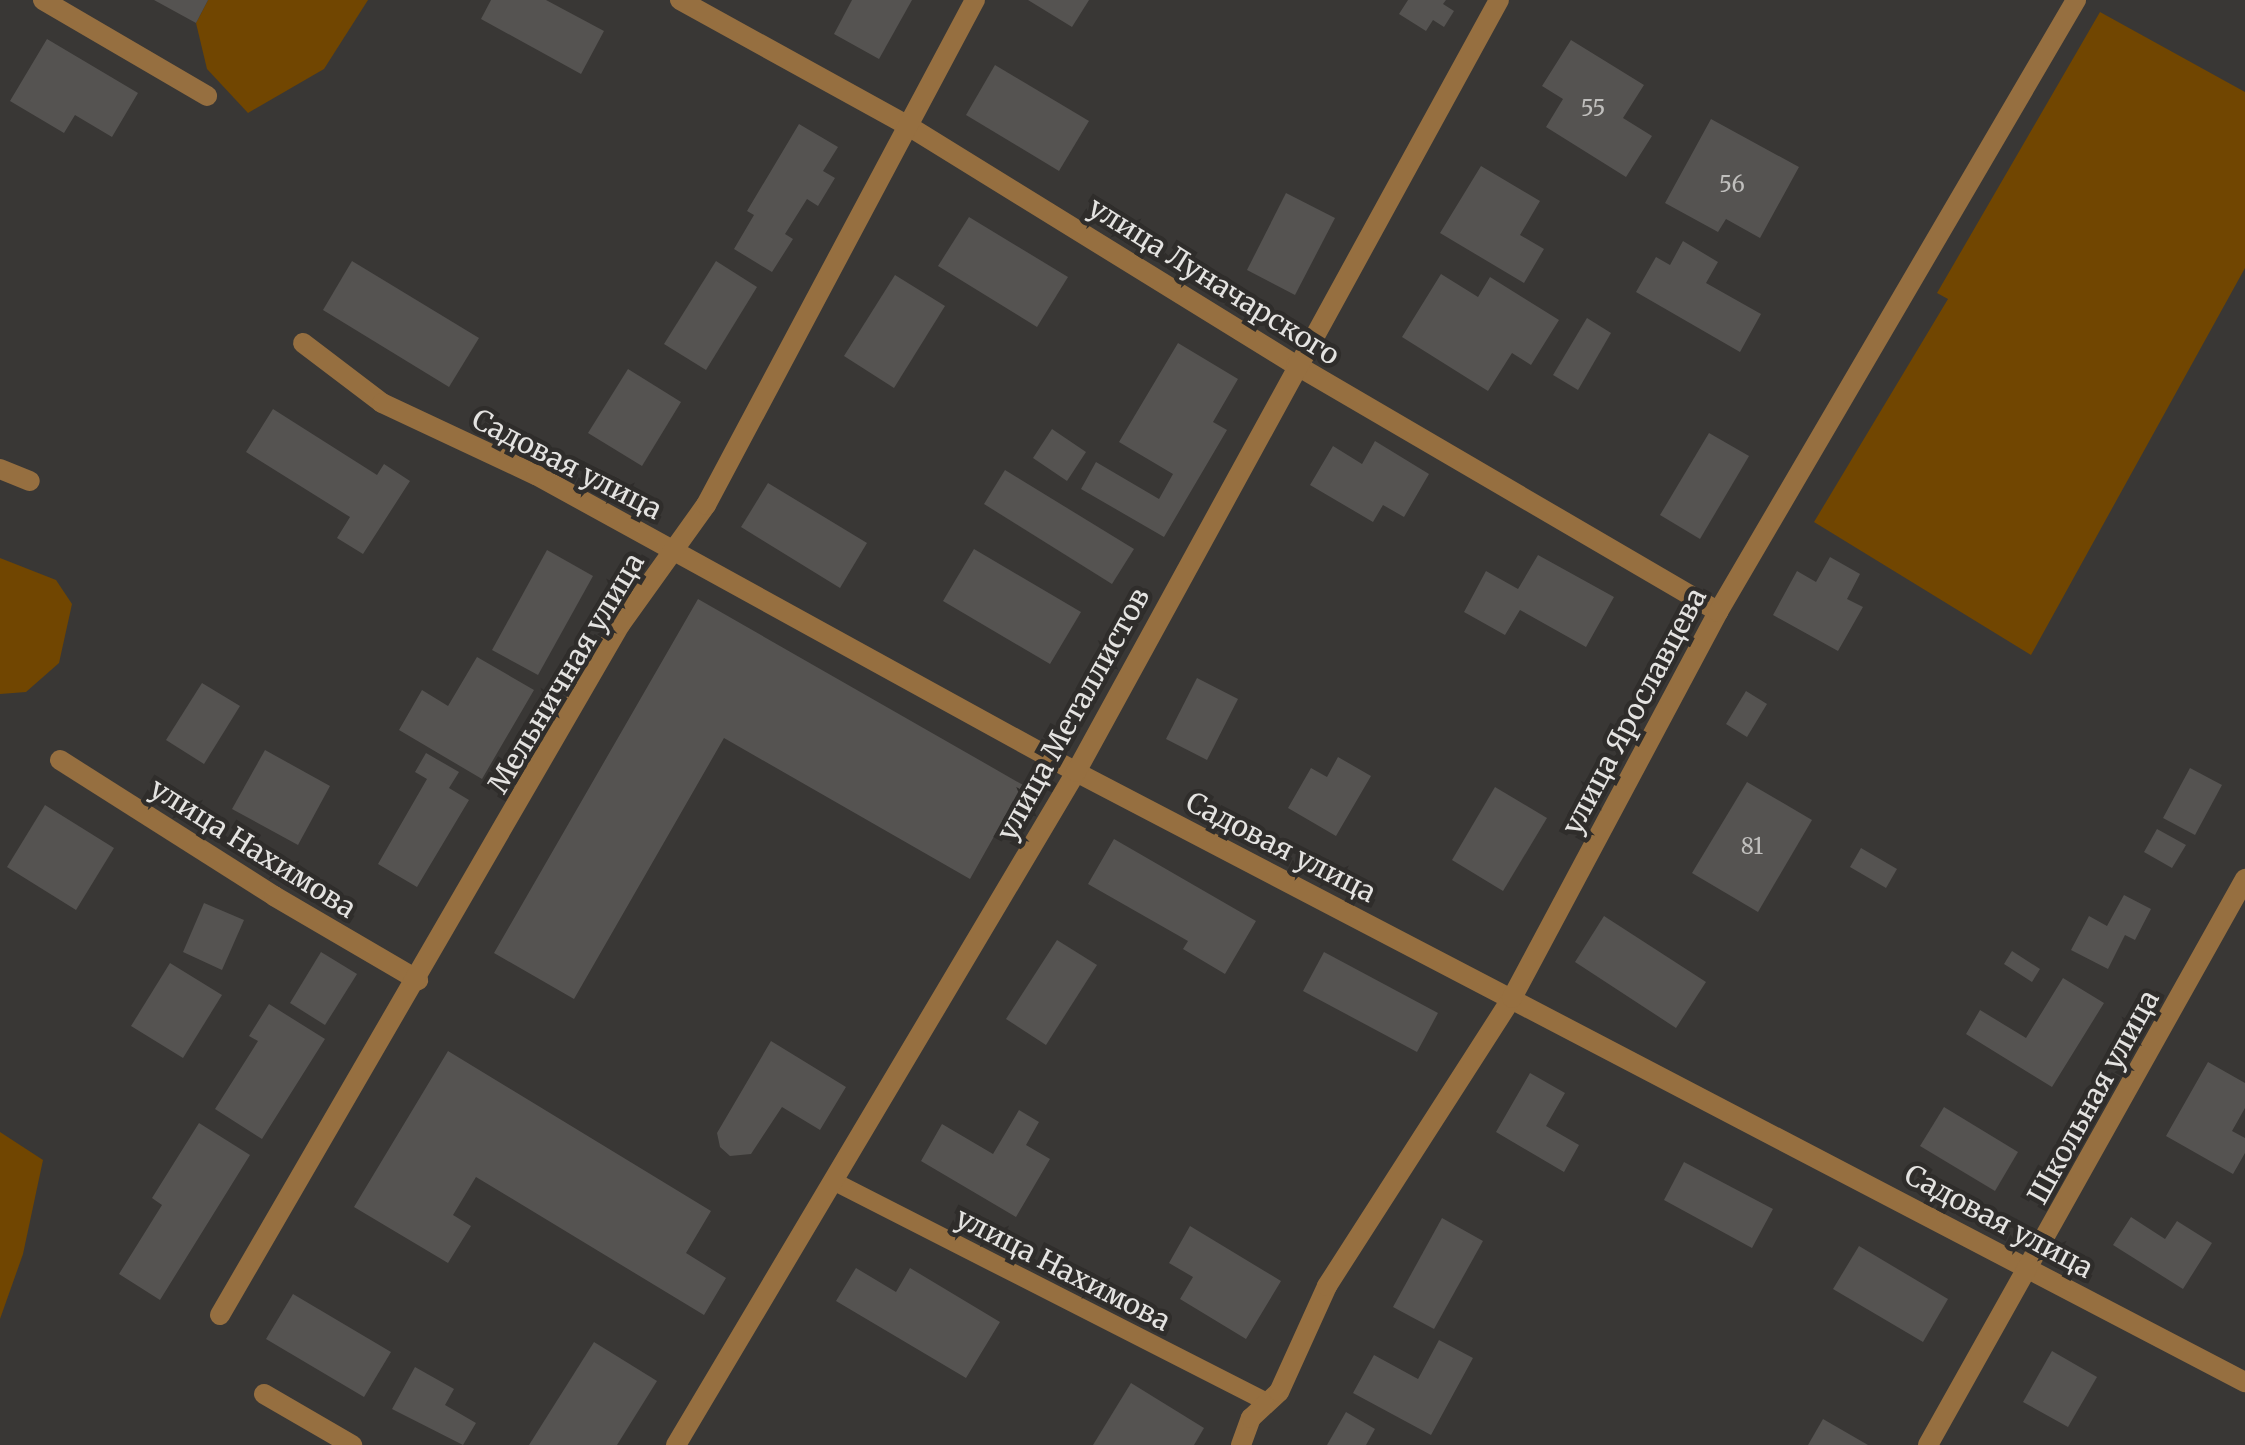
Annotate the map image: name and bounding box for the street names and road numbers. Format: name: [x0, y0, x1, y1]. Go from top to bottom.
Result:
street label: улица Луначарского: [1082, 190, 1346, 372]
street label: Садовая улица: [467, 402, 667, 526]
street label: Мельничная улица: [481, 547, 651, 799]
street label: улица Металлистов: [990, 582, 1156, 846]
street label: улица Ярославцева: [1555, 582, 1713, 840]
street label: улица Нахимова: [144, 771, 362, 925]
street label: Садовая улица: [1181, 785, 1381, 909]
street label: Школьная улица: [2020, 984, 2166, 1210]
street label: Садовая улица: [1899, 1157, 2099, 1285]
street label: улица Нахимова: [950, 1200, 1176, 1338]

